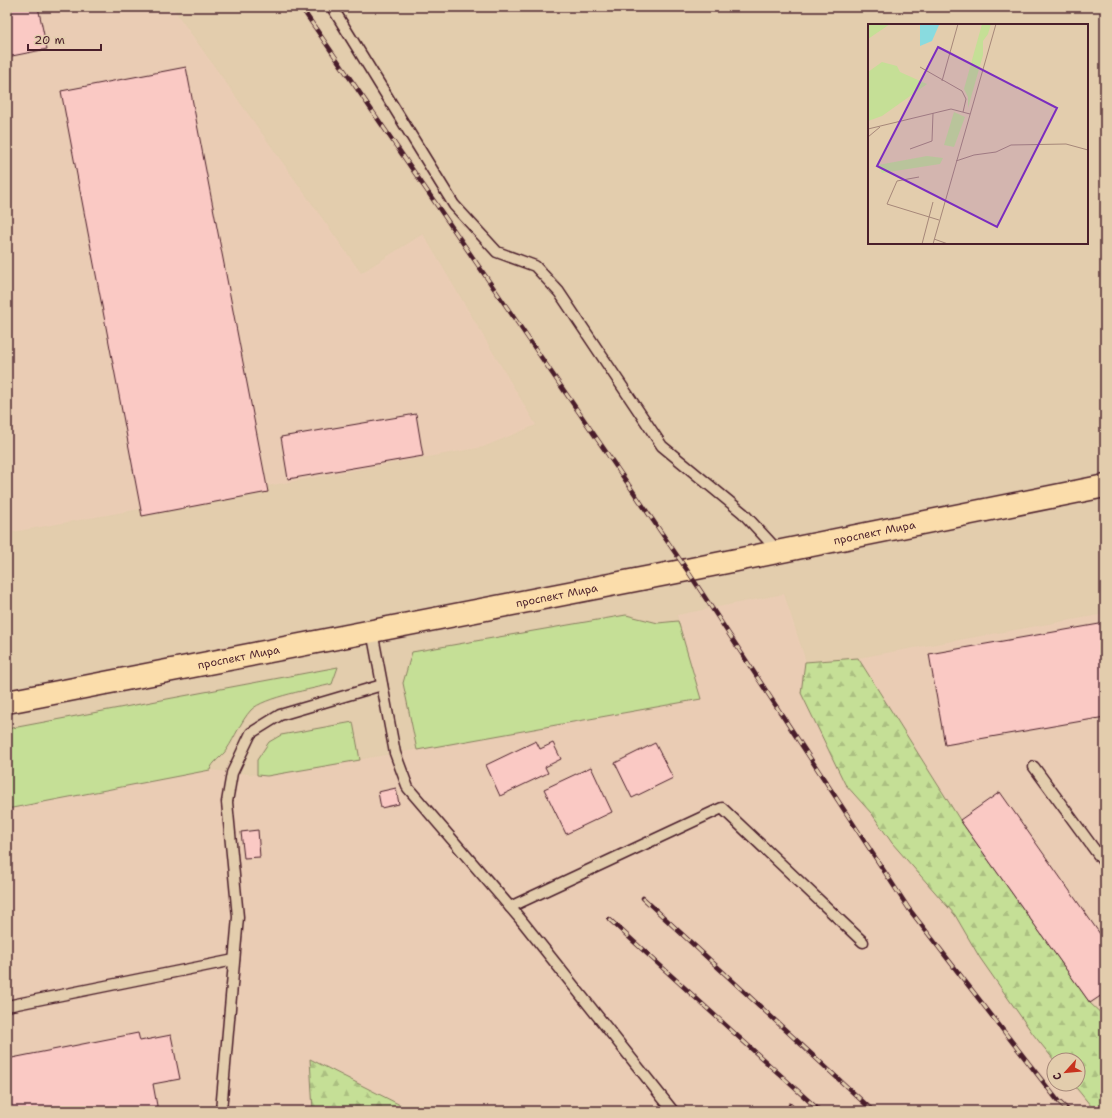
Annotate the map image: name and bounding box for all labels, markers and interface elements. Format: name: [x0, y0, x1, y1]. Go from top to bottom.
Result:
inset map: [868, 24, 1088, 244]
scale bar: [28, 26, 101, 52]
text: 20 m: [34, 32, 65, 48]
street label: проспект Мира: [832, 517, 917, 548]
street label: проспект Мира: [514, 580, 599, 611]
street label: проспект Мира: [196, 642, 281, 672]
north arrow: [1046, 1052, 1086, 1092]
text: С: [1049, 1070, 1066, 1083]

